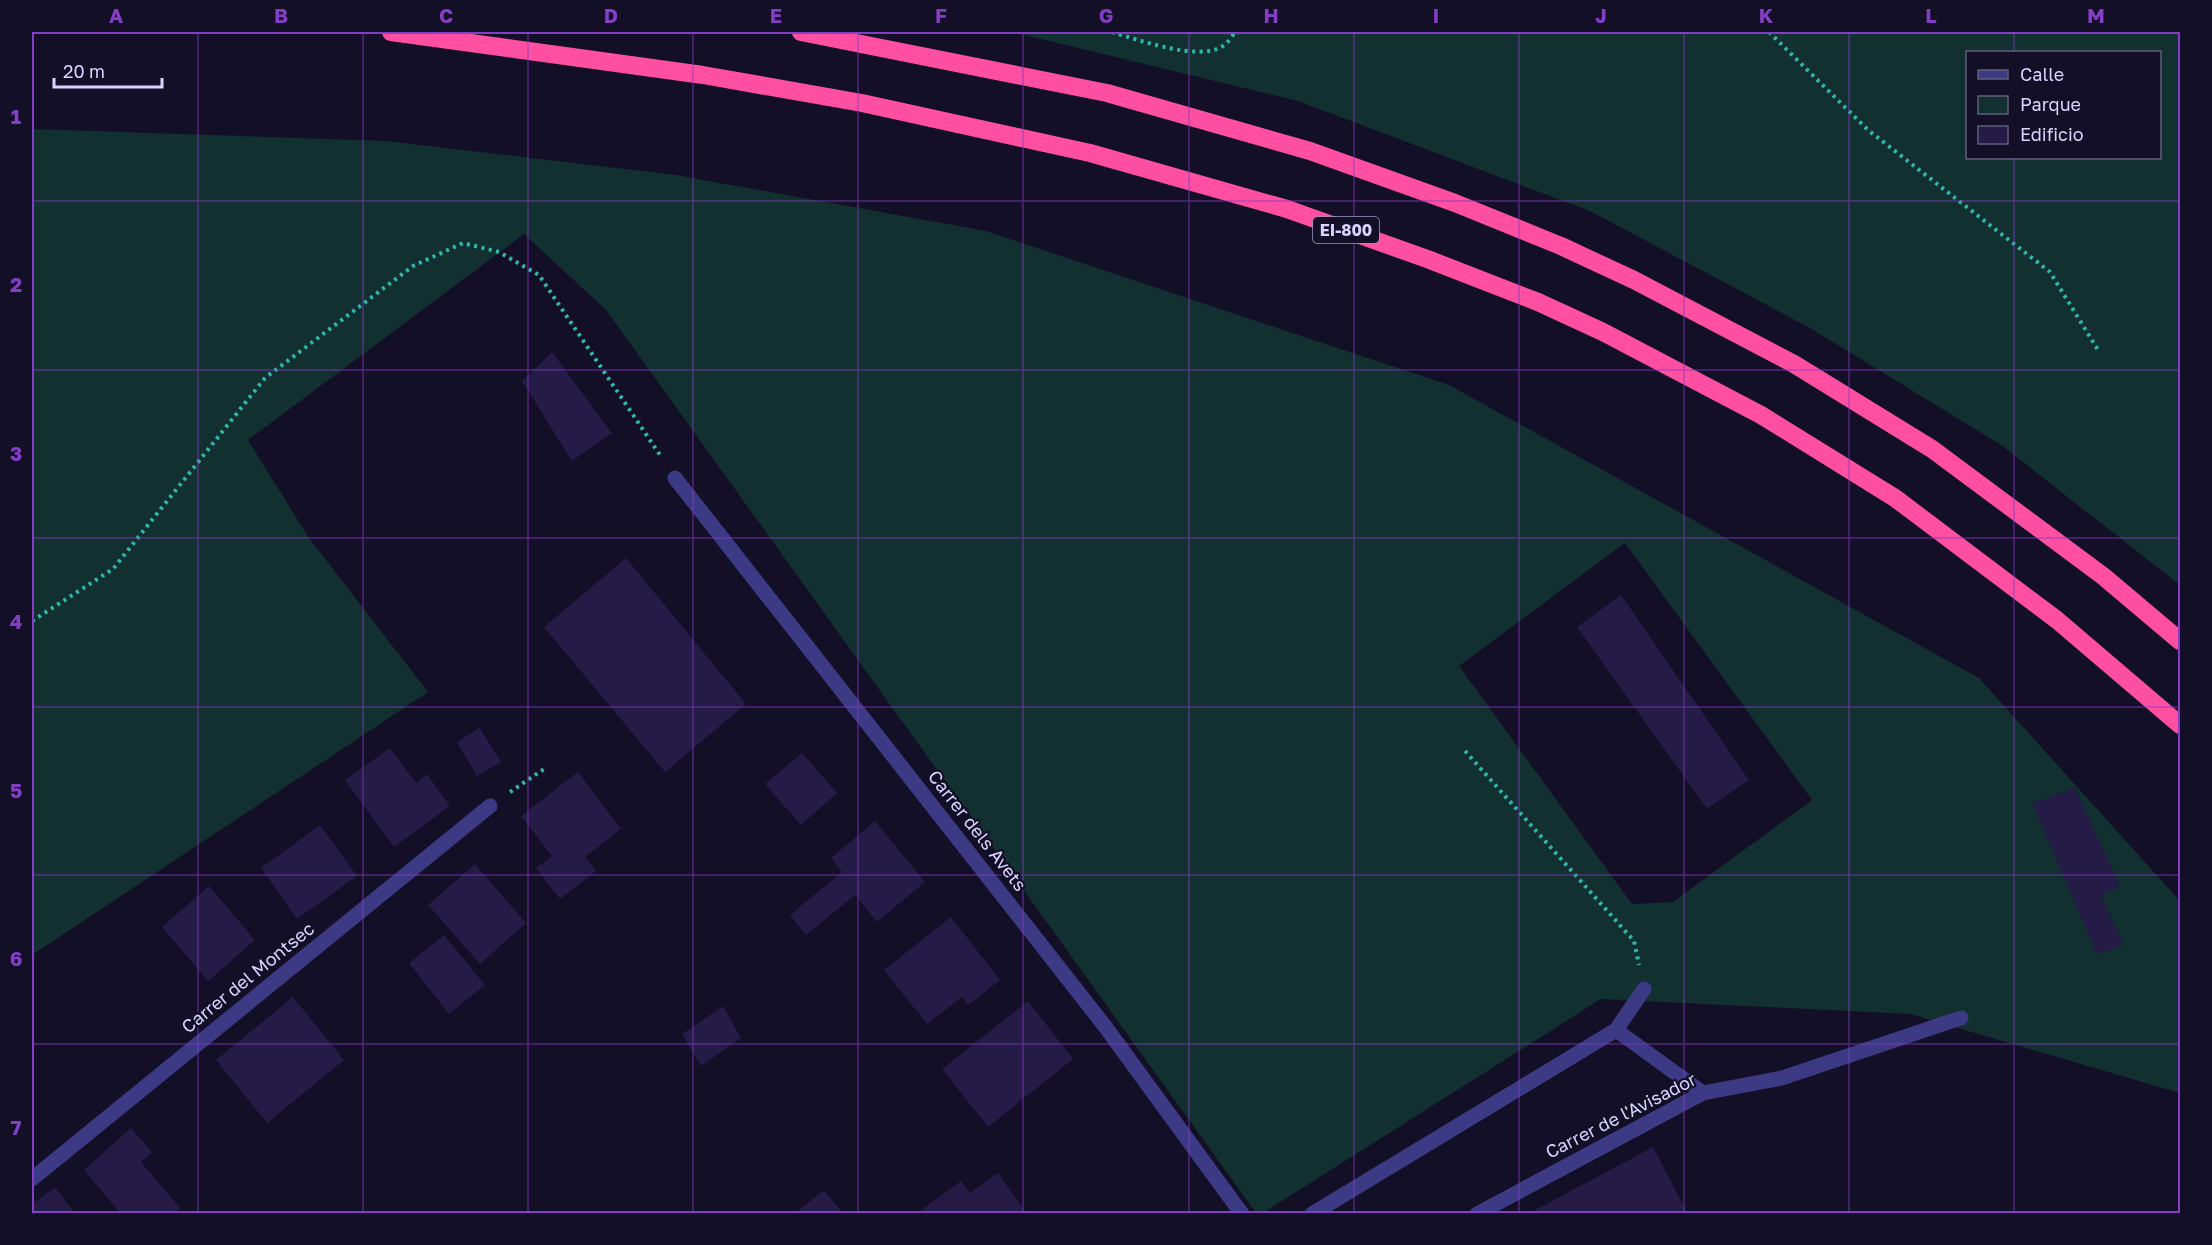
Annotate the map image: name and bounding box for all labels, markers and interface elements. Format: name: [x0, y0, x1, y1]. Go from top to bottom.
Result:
text: A: [109, 3, 123, 27]
text: B: [274, 3, 288, 27]
text: C: [439, 3, 453, 27]
text: D: [604, 3, 618, 27]
text: E: [770, 3, 782, 27]
text: F: [935, 3, 947, 27]
text: G: [1099, 3, 1113, 27]
text: H: [1263, 3, 1279, 27]
text: I: [1433, 3, 1439, 27]
text: J: [1595, 3, 1607, 27]
text: K: [1759, 3, 1774, 27]
text: L: [1925, 3, 1937, 27]
text: M: [2087, 3, 2105, 27]
scale bar: [54, 51, 162, 89]
legend: [1966, 51, 2161, 159]
text: 20 m: [63, 60, 105, 82]
text: Calle: [2020, 63, 2064, 85]
text: Parque: [2020, 93, 2081, 115]
text: 1: [11, 104, 21, 128]
text: Edificio: [2020, 123, 2084, 145]
road number: EI-800: [1313, 217, 1379, 243]
text: 2: [10, 272, 22, 296]
text: 3: [10, 441, 22, 465]
text: 4: [10, 609, 22, 633]
street label: Carrer dels Avets: [924, 766, 1032, 895]
text: 5: [10, 778, 22, 802]
street label: Carrer del Montsec: [177, 917, 318, 1037]
text: 6: [10, 946, 22, 970]
street label: Carrer de l'Avisador: [1541, 1068, 1700, 1163]
text: 7: [11, 1115, 22, 1139]

